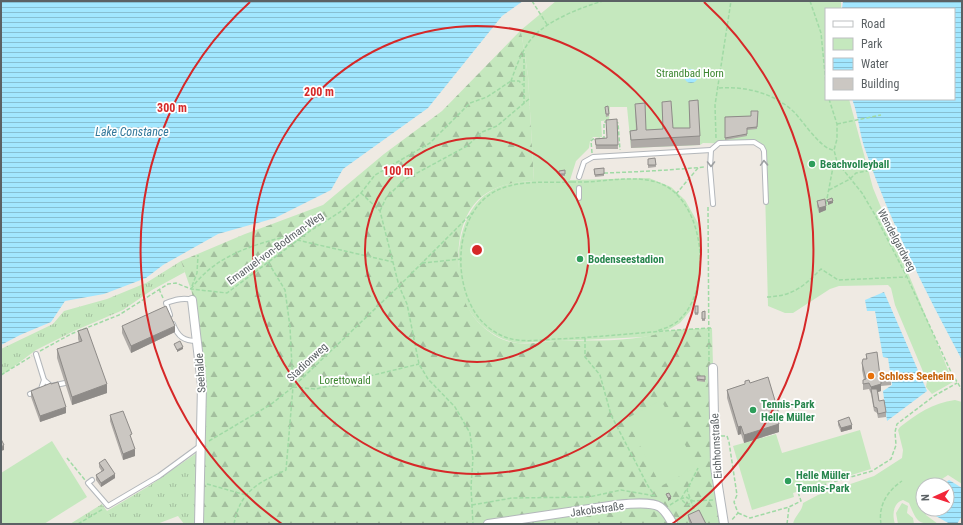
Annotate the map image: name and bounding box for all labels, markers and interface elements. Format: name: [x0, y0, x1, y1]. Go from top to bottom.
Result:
legend: [825, 8, 955, 100]
text: Road: [861, 17, 885, 31]
text: Park: [861, 37, 883, 51]
text: Water: [861, 57, 889, 71]
park label: Strandbad Horn: [656, 67, 724, 80]
text: Building: [861, 77, 899, 91]
text: 200 m: [304, 85, 334, 99]
text: 300 m: [157, 101, 187, 115]
water label: Lake Constance: [95, 125, 169, 139]
place label: Beachvolleyball: [820, 158, 889, 171]
marker: Beachvolleyball: [807, 159, 817, 169]
one-way arrow: [760, 160, 769, 166]
one-way arrow: [707, 161, 715, 167]
text: 100 m: [383, 164, 413, 178]
street label: Wendelgardweg: [875, 207, 918, 274]
street label: Emanuel-von-Bodman-Weg: [225, 209, 326, 288]
centre of rings: [470, 243, 484, 257]
place label: Bodenseestadion: [588, 253, 664, 266]
marker: Bodenseestadion: [575, 254, 585, 264]
street label: Stadionweg: [284, 340, 330, 384]
street label: Seehalde: [193, 353, 208, 393]
place label: Schloss Seeheim: [879, 370, 954, 383]
marker: Schloss Seeheim: [866, 371, 876, 381]
park label: Lorettowald: [319, 374, 371, 387]
place label: Tennis-Park Helle Müller: [761, 398, 815, 424]
marker: Tennis-Park Helle Müller: [748, 405, 758, 415]
street label: Eichhornstraße: [708, 413, 725, 479]
place label: Helle Müller Tennis-Park: [796, 469, 850, 495]
marker: Helle Müller Tennis-Park: [783, 476, 793, 486]
north arrow: [915, 477, 955, 517]
text: N: [919, 494, 932, 501]
street label: Jakobstraße: [569, 499, 625, 520]

